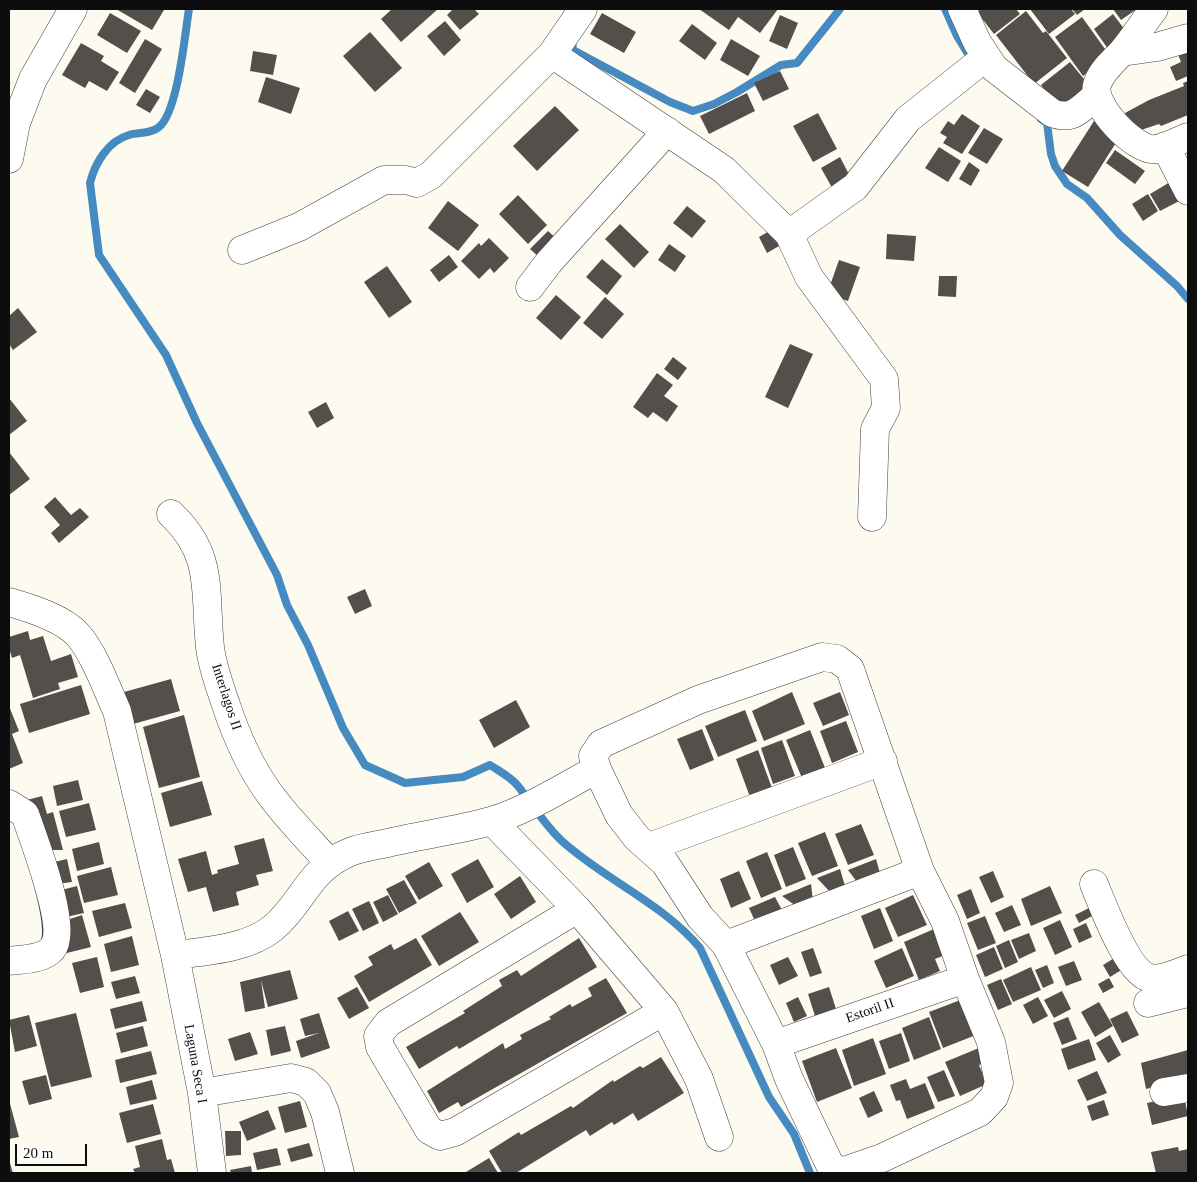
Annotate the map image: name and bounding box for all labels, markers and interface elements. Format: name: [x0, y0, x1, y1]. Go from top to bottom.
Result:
street label: Interlagos II: [207, 662, 245, 732]
street label: Estoril II: [844, 995, 896, 1027]
street label: Laguna Seca I: [180, 1023, 210, 1105]
scale bar: [18, 1134, 90, 1166]
text: 20 m: [23, 1145, 53, 1161]

